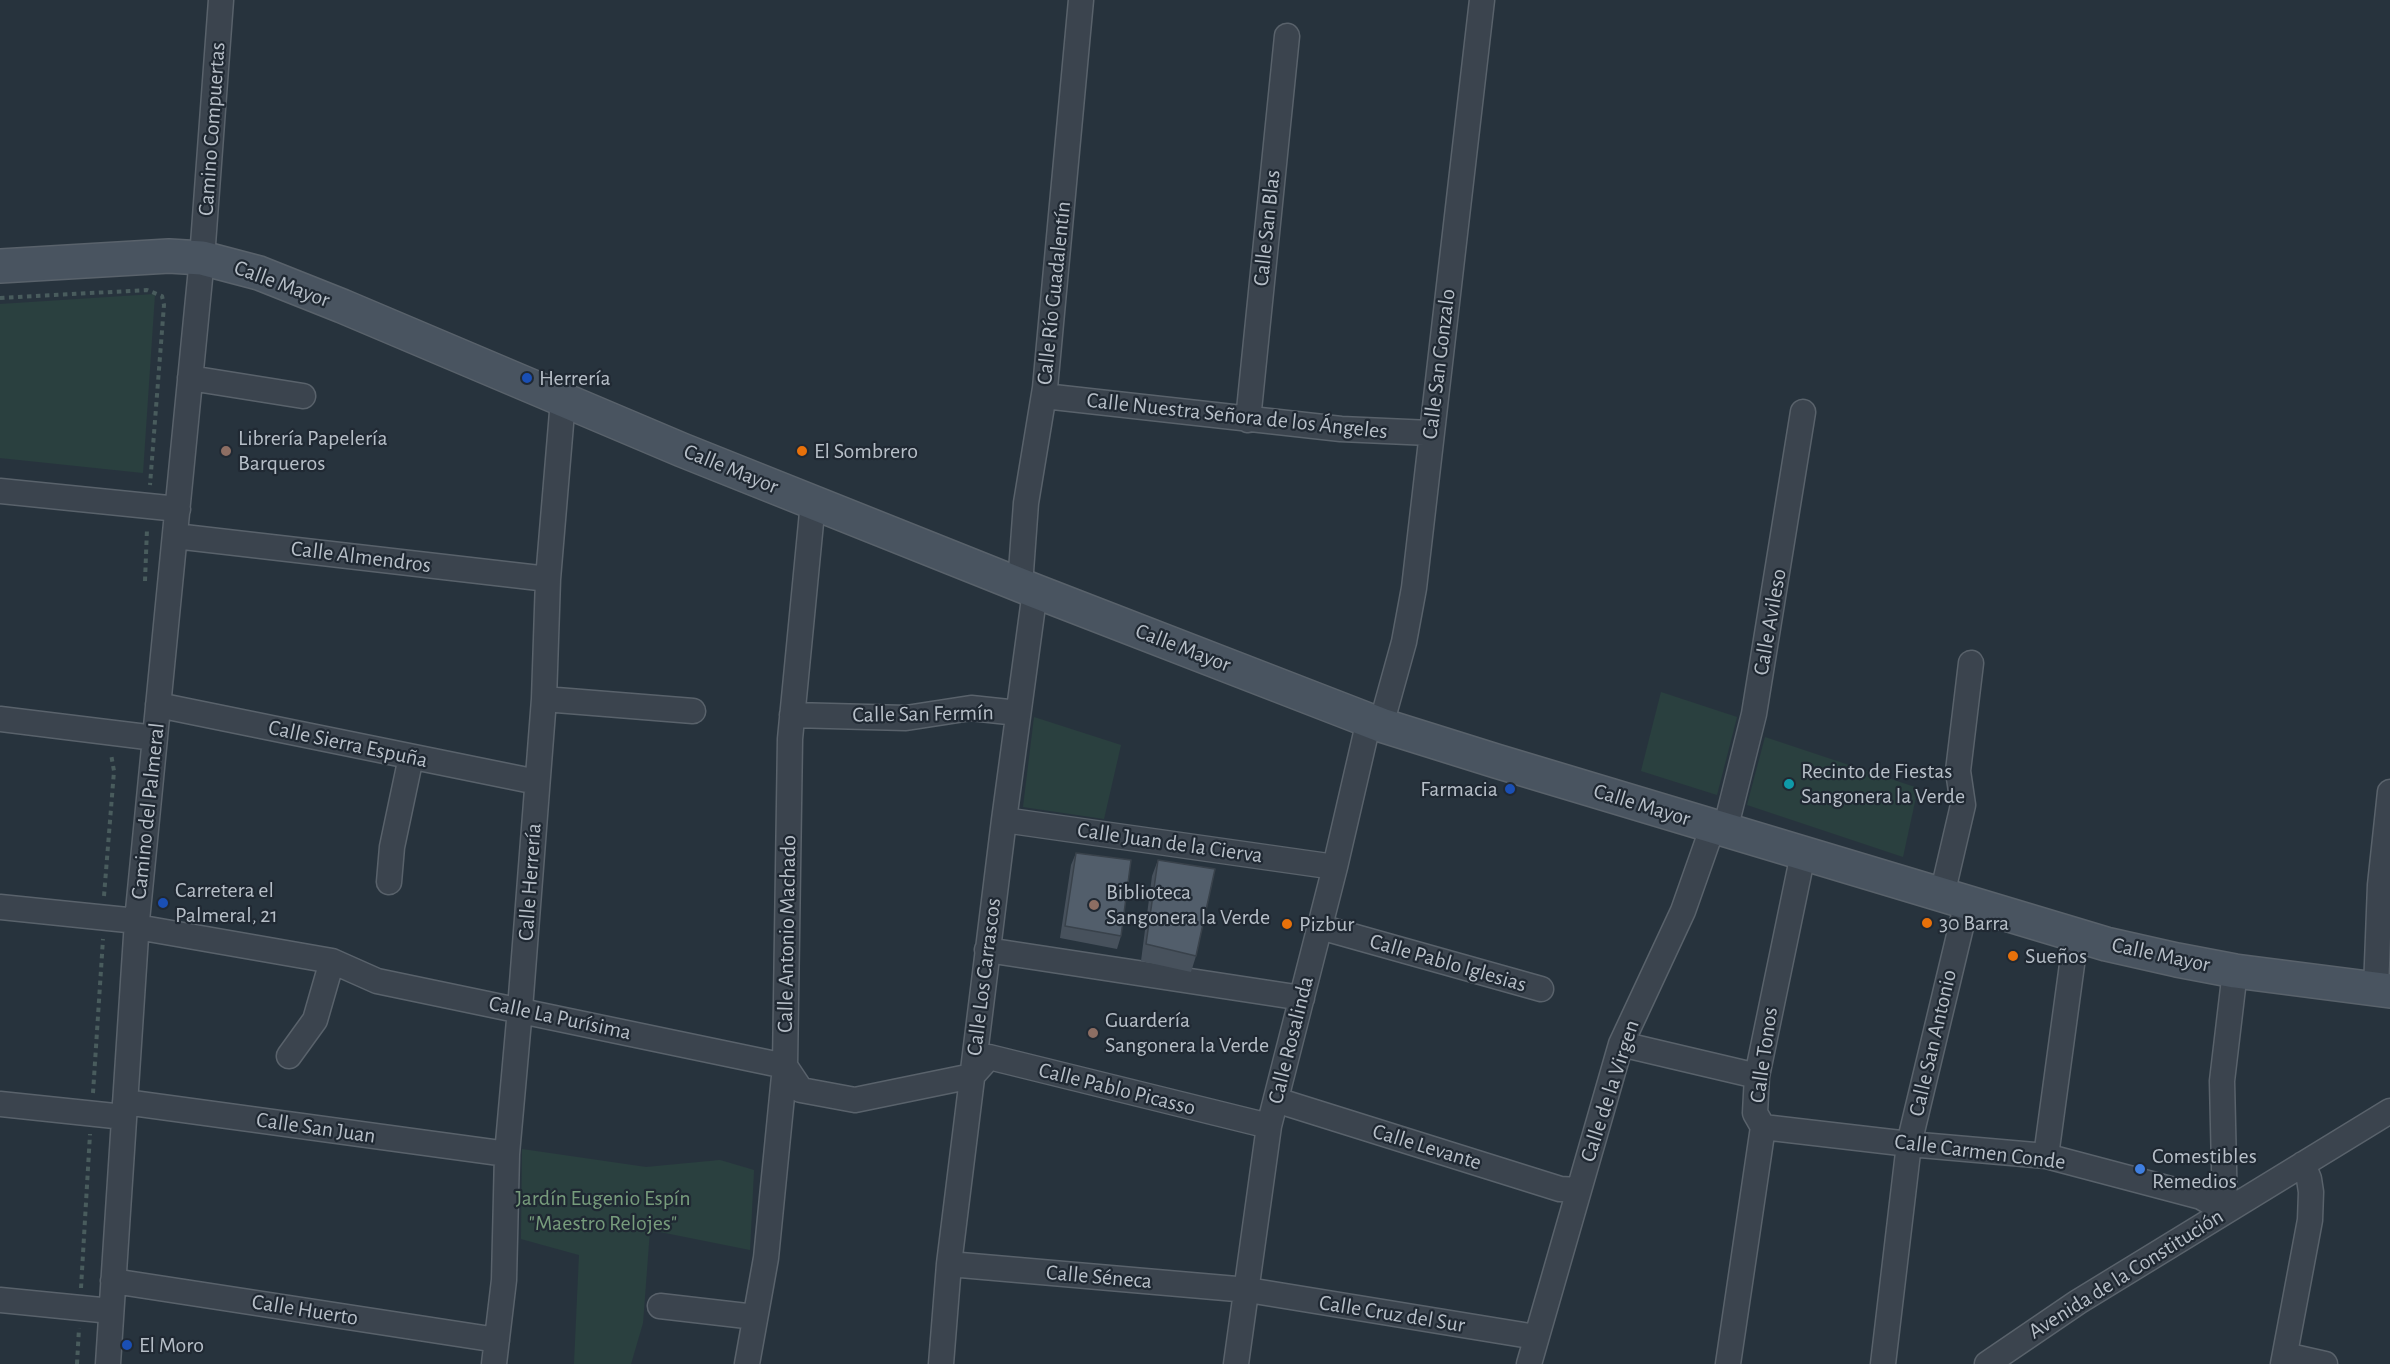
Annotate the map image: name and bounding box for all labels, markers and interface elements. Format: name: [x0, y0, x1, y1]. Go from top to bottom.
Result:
street label: Camino Compuertas: [193, 41, 231, 217]
street label: Calle San Blas: [1248, 169, 1286, 287]
street label: Calle Río Guadalentín: [1031, 200, 1077, 386]
street label: Calle Mayor: [230, 254, 334, 314]
street label: Calle San Gonzalo: [1417, 287, 1461, 441]
place label: Herrería: [539, 365, 611, 391]
marker: Herrería: [520, 371, 534, 385]
street label: Calle Nuestra Señora de los Ángeles: [1085, 387, 1389, 445]
place label: Librería Papelería Barqueros: [238, 425, 388, 476]
street label: Calle Mayor: [680, 438, 782, 500]
place label: El Sombrero: [814, 438, 918, 464]
marker: Librería Papelería Barqueros: [219, 444, 233, 458]
marker: El Sombrero: [795, 444, 809, 458]
street label: Calle Almendros: [289, 535, 433, 579]
street label: Calle Avileso: [1748, 567, 1792, 677]
street label: Calle Mayor: [1132, 618, 1234, 678]
street label: Calle San Fermín: [852, 700, 994, 728]
street label: Calle Sierra Espuña: [266, 714, 430, 774]
street label: Camino del Palmeral: [126, 721, 170, 901]
place label: Recinto de Fiestas Sangonera la Verde: [1801, 758, 1965, 810]
place label: Farmacia: [1420, 776, 1498, 802]
marker: Recinto de Fiestas Sangonera la Verde: [1782, 777, 1796, 791]
street label: Calle Mayor: [1590, 778, 1694, 832]
marker: Farmacia: [1503, 782, 1517, 796]
street label: Calle Juan de la Cierva: [1076, 817, 1264, 869]
street label: Calle Herrería: [513, 822, 547, 942]
street label: Calle Antonio Machado: [772, 835, 802, 1033]
place label: Carretera el Palmeral, 21: [175, 877, 278, 928]
place label: Biblioteca Sangonera la Verde: [1106, 879, 1270, 930]
marker: Carretera el Palmeral, 21: [156, 896, 170, 910]
street label: Calle Los Carrascos: [961, 897, 1007, 1057]
marker: Biblioteca Sangonera la Verde: [1087, 898, 1101, 912]
place label: 30 Barra: [1939, 910, 2009, 936]
place label: Pizbur: [1299, 911, 1354, 937]
marker: 30 Barra: [1920, 916, 1934, 930]
marker: Pizbur: [1280, 917, 1294, 931]
street label: Calle Pablo Iglesias: [1367, 928, 1529, 998]
street label: Calle Mayor: [2109, 932, 2213, 978]
place label: Sueños: [2025, 943, 2087, 969]
marker: Sueños: [2006, 949, 2020, 963]
street label: Calle San Antonio: [1903, 967, 1963, 1119]
street label: Calle Rosalinda: [1262, 974, 1320, 1106]
street label: Calle La Purísima: [486, 990, 634, 1046]
street label: Calle Tonos: [1744, 1005, 1784, 1105]
place label: Guardería Sangonera la Verde: [1105, 1007, 1269, 1058]
street label: Calle de la Virgen: [1575, 1017, 1645, 1165]
marker: Guardería Sangonera la Verde: [1086, 1026, 1100, 1040]
street label: Calle Pablo Picasso: [1036, 1057, 1198, 1121]
street label: Calle San Juan: [255, 1107, 377, 1149]
street label: Calle Levante: [1369, 1118, 1485, 1176]
street label: Calle Carmen Conde: [1893, 1128, 2067, 1176]
place label: Comestibles Remedios: [2152, 1143, 2257, 1194]
marker: Comestibles Remedios: [2133, 1162, 2147, 1176]
park label: Jardín Eugenio Espín "Maestro Relojes": [515, 1185, 691, 1236]
street label: Avenida de la Constitución: [2024, 1203, 2228, 1345]
street label: Calle Séneca: [1045, 1259, 1153, 1295]
street label: Calle Huerto: [250, 1289, 360, 1331]
street label: Calle Cruz del Sur: [1317, 1289, 1467, 1339]
place label: El Moro: [139, 1332, 204, 1358]
marker: El Moro: [120, 1338, 134, 1352]

